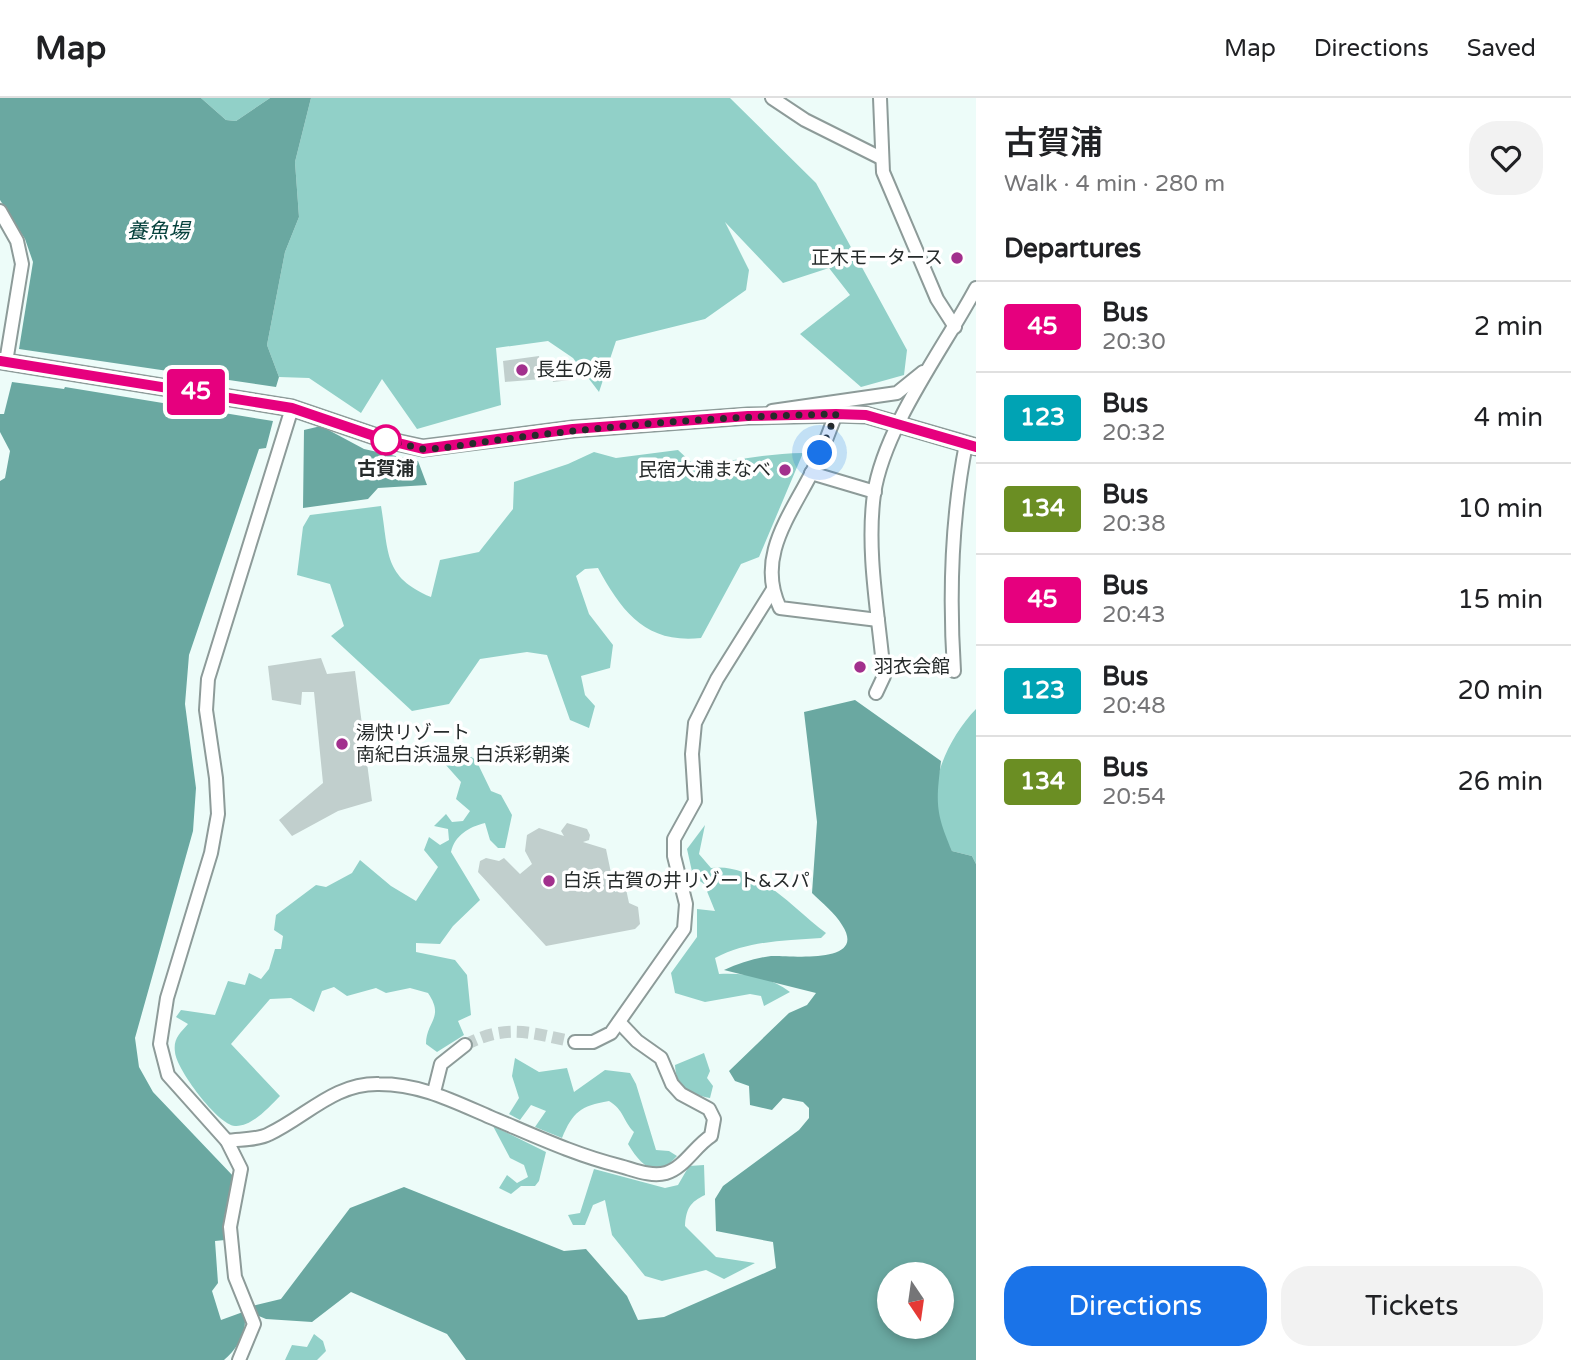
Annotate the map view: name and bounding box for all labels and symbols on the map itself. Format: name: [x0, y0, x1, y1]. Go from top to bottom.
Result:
water label: 養魚場: [127, 219, 191, 244]
place label: 正木モータース: [811, 247, 943, 269]
marker: 正木モータース: [949, 250, 965, 266]
place label: 長生の湯: [536, 359, 612, 381]
marker: 長生の湯: [514, 362, 530, 378]
line badge: 45: [164, 369, 228, 415]
marker: 古賀浦: [371, 425, 401, 455]
your location: [802, 435, 837, 470]
place label: 古賀浦: [357, 458, 415, 480]
place label: 民宿大浦まなべ: [638, 459, 771, 481]
marker: 民宿大浦まなべ: [777, 462, 793, 478]
place label: 羽衣会館: [874, 656, 950, 678]
marker: 羽衣会館: [852, 659, 868, 675]
place label: 湯快リゾート 南紀白浜温泉 白浜彩朝楽: [356, 722, 570, 766]
marker: 湯快リゾート 南紀白浜温泉 白浜彩朝楽: [334, 736, 350, 752]
place label: 白浜 古賀の井リゾート&スパ: [563, 870, 810, 892]
marker: 白浜 古賀の井リゾート&スパ: [541, 873, 557, 889]
north arrow: [877, 1262, 954, 1339]

